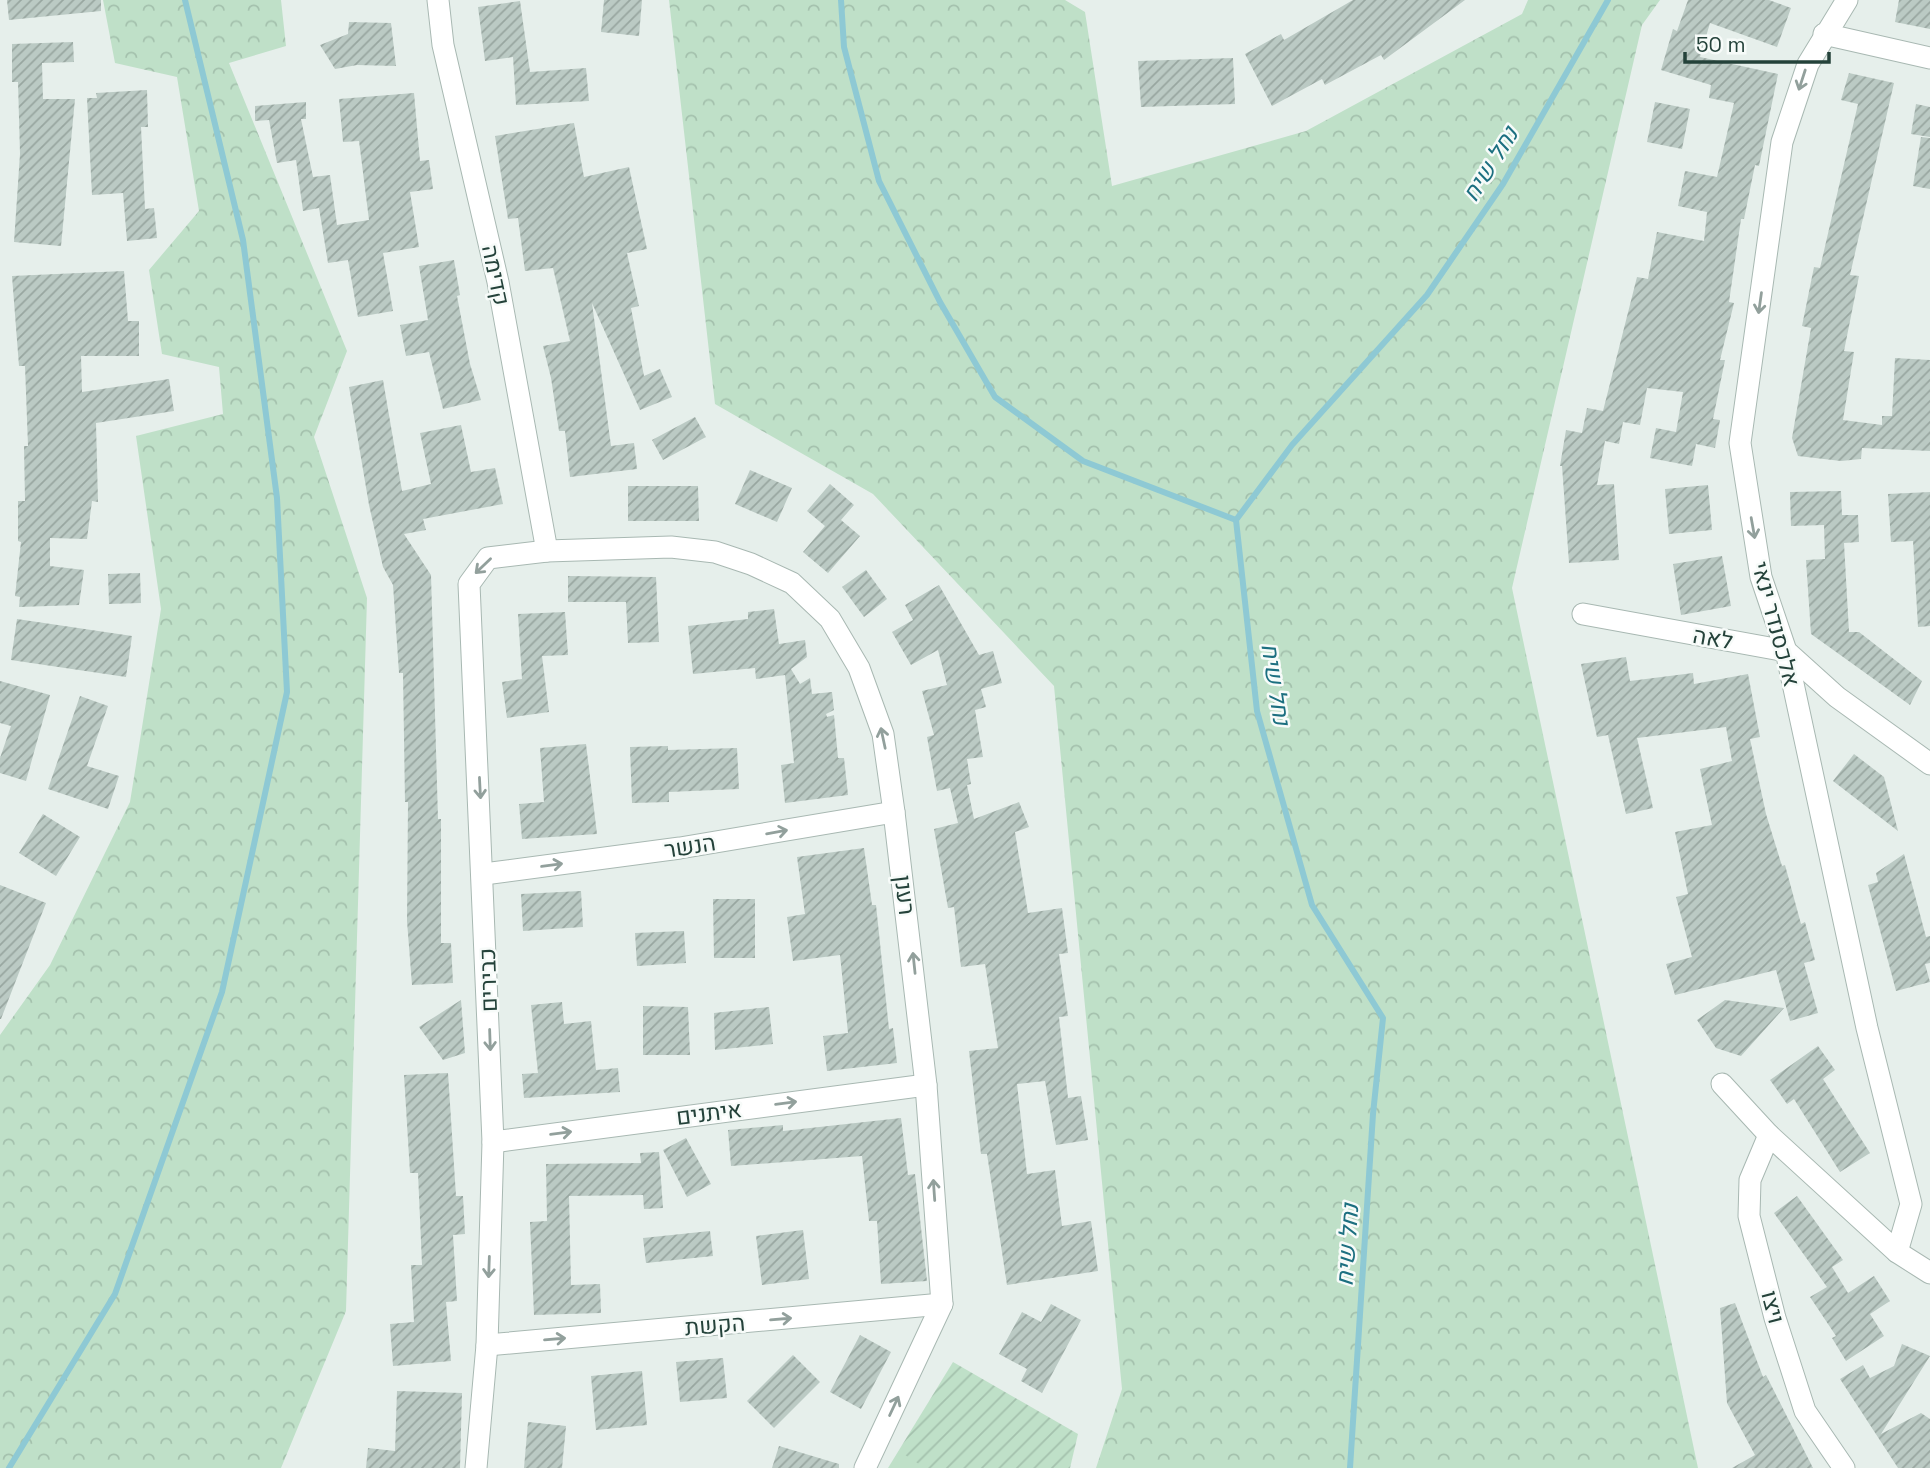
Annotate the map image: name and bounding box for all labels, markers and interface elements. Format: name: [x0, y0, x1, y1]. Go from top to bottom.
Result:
scale bar: [1685, 21, 1828, 65]
text: 50 m: [1696, 31, 1746, 58]
one-way arrow: [1795, 69, 1808, 91]
water label: נחל שיח: [1455, 119, 1526, 207]
street label: קדימה: [475, 242, 517, 308]
one-way arrow: [1753, 291, 1766, 314]
one-way arrow: [1747, 516, 1760, 539]
one-way arrow: [475, 557, 493, 574]
street label: אלכסנדר ינאי: [1745, 558, 1807, 690]
street label: לאה: [1691, 620, 1735, 656]
water label: נחל שיח: [1254, 641, 1298, 730]
one-way arrow: [876, 727, 889, 750]
one-way arrow: [473, 776, 486, 799]
one-way arrow: [765, 825, 788, 838]
street label: הנשר: [662, 827, 718, 865]
one-way arrow: [540, 859, 563, 872]
street label: רענן: [888, 874, 922, 916]
street label: כבירים: [472, 947, 504, 1013]
one-way arrow: [907, 953, 920, 975]
one-way arrow: [483, 1028, 496, 1051]
street label: איתנים: [674, 1094, 744, 1132]
one-way arrow: [775, 1096, 797, 1109]
one-way arrow: [549, 1126, 572, 1139]
one-way arrow: [927, 1179, 940, 1202]
water label: נחל שיח: [1329, 1200, 1366, 1287]
one-way arrow: [483, 1255, 496, 1278]
street label: ויצו: [1754, 1287, 1792, 1327]
street label: הקשת: [684, 1307, 746, 1343]
one-way arrow: [769, 1312, 792, 1325]
one-way arrow: [543, 1332, 565, 1345]
one-way arrow: [889, 1396, 902, 1417]

